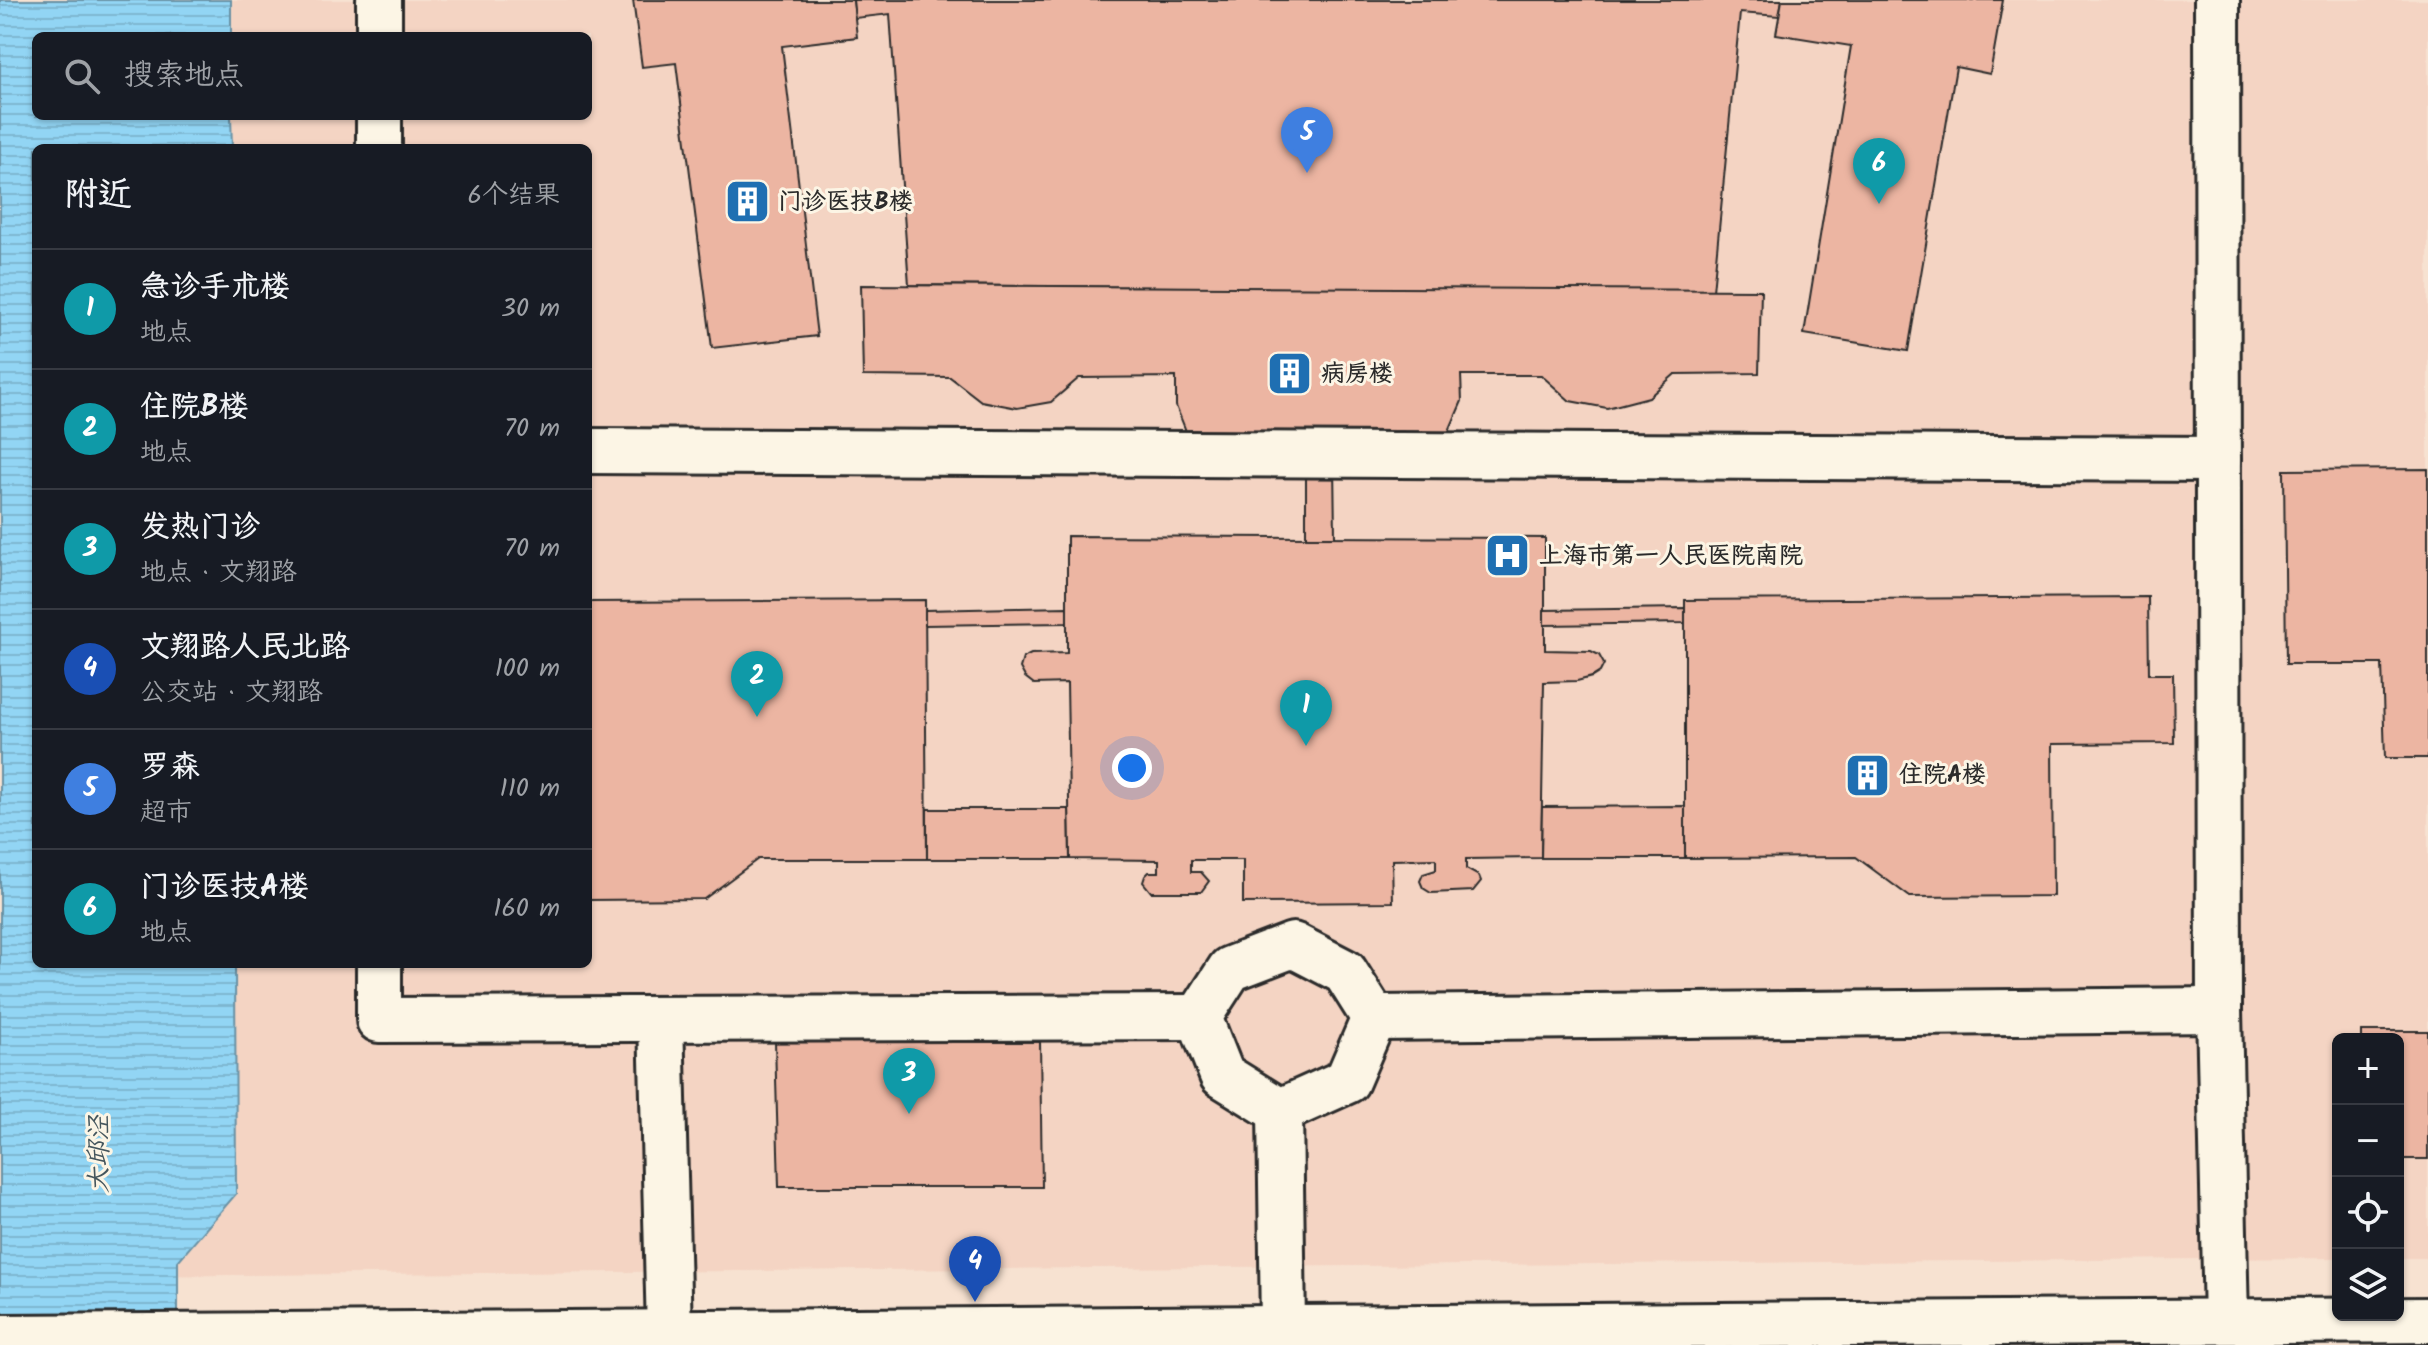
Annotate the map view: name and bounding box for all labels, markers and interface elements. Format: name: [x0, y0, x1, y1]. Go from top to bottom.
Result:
search box: [32, 32, 592, 120]
text: 搜索地点: [124, 52, 244, 100]
icon: search: [60, 54, 104, 98]
pin: 5: [1281, 107, 1333, 173]
pin: 6: [1853, 138, 1905, 204]
text: 附近: [64, 169, 132, 223]
text: 6个结果: [468, 175, 560, 217]
building icon: 门诊医技B楼: [723, 178, 771, 226]
place label: 门诊医技B楼: [778, 183, 913, 222]
text: 急诊手术楼: [140, 264, 290, 312]
text: 1: [86, 288, 94, 330]
text: 30 m: [501, 288, 560, 330]
text: 地点: [140, 312, 192, 354]
building icon: 病房楼: [1266, 350, 1314, 398]
place label: 病房楼: [1321, 355, 1393, 394]
text: 住院B楼: [140, 384, 249, 432]
text: 2: [82, 408, 98, 450]
text: 70 m: [504, 408, 560, 450]
text: 地点: [140, 432, 192, 474]
text: 发热门诊: [140, 504, 260, 552]
text: 3: [83, 528, 97, 570]
text: 70 m: [504, 528, 560, 570]
hospital icon: 上海市第一人民医院南院: [1484, 532, 1532, 580]
place label: 上海市第一人民医院南院: [1539, 537, 1803, 576]
text: 地点 · 文翔路: [140, 552, 297, 594]
text: 文翔路人民北路: [140, 624, 350, 672]
text: 4: [83, 648, 97, 690]
text: 100 m: [495, 648, 560, 690]
pin: 2: [731, 651, 783, 717]
text: 公交站 · 文翔路: [140, 672, 323, 714]
pin: 1: [1280, 680, 1332, 746]
text: 罗森: [140, 744, 200, 792]
your location: [1112, 748, 1152, 788]
building icon: 住院A楼: [1844, 751, 1892, 799]
place label: 住院A楼: [1899, 756, 1986, 795]
text: 5: [83, 768, 97, 810]
text: 110 m: [500, 768, 560, 810]
text: 超市: [140, 792, 192, 834]
text: 门诊医技A楼: [140, 864, 309, 912]
text: 6: [83, 888, 97, 930]
text: 160 m: [493, 888, 560, 930]
text: 地点: [140, 912, 192, 954]
map controls: [2332, 1033, 2404, 1321]
button: +: [2332, 1033, 2404, 1105]
pin: 3: [883, 1048, 935, 1114]
button: −: [2332, 1105, 2404, 1177]
water label: 大邱泾: [79, 1114, 121, 1193]
button: locate: [2332, 1177, 2404, 1249]
pin: 4: [949, 1236, 1001, 1302]
button: layers: [2332, 1249, 2404, 1321]

